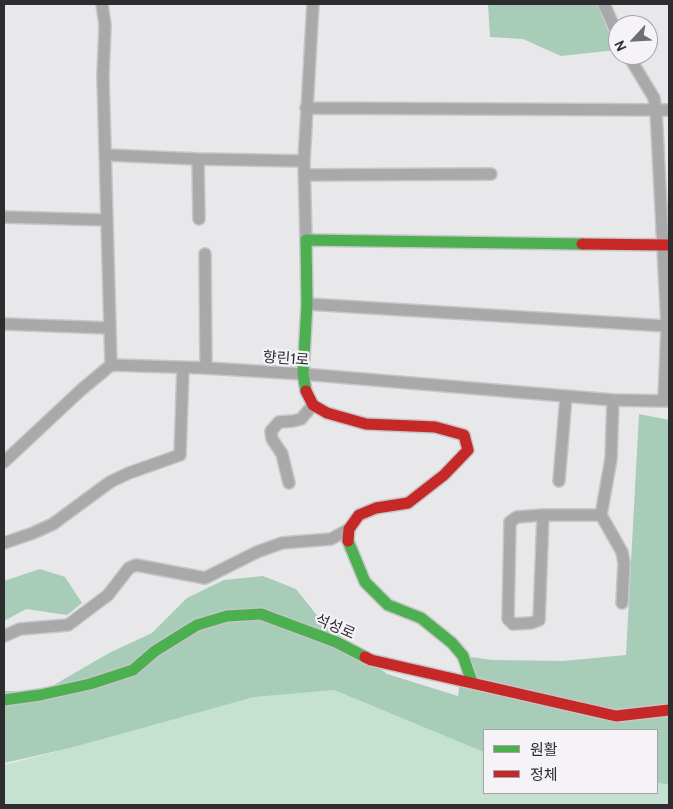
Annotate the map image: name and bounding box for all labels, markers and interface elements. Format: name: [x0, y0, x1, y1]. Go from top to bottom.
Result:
north arrow: [608, 15, 658, 65]
text: N: [610, 38, 631, 54]
street label: 향린1로: [262, 348, 310, 370]
street label: 석성로: [312, 611, 358, 643]
legend: [483, 729, 658, 794]
text: 원활: [530, 741, 558, 759]
text: 정체: [530, 766, 558, 784]

